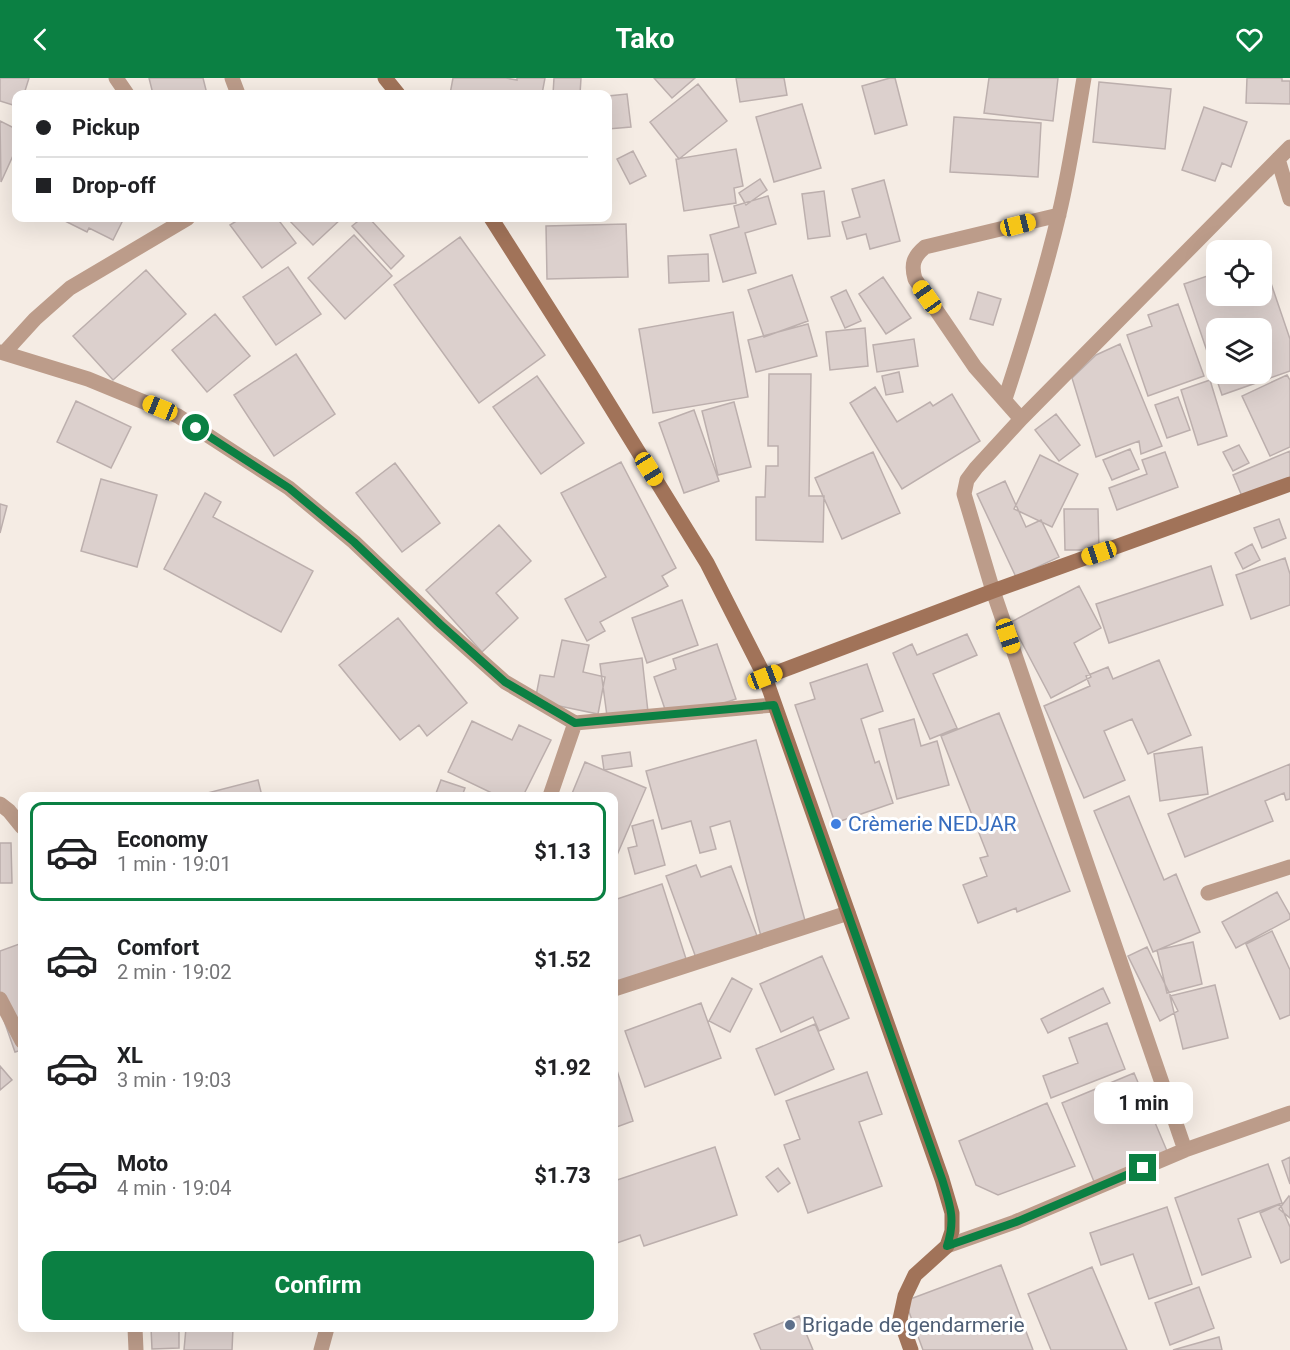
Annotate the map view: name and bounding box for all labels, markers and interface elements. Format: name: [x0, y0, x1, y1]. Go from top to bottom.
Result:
icon: back: [24, 23, 57, 56]
text: Tako: [616, 23, 674, 55]
icon: heart: [1233, 23, 1266, 56]
text: Pickup: [72, 115, 140, 140]
text: Drop-off: [72, 173, 156, 198]
car: [998, 212, 1038, 238]
map controls: [1206, 240, 1272, 384]
button: locate: [1206, 240, 1272, 306]
car: [909, 277, 945, 317]
button: layers: [1206, 318, 1272, 384]
car: [140, 393, 180, 423]
route start: [182, 414, 209, 441]
car: [632, 449, 666, 489]
car: [1079, 539, 1119, 567]
car: [994, 616, 1022, 656]
car: [745, 662, 785, 692]
place label: Crèmerie NEDJAR: [848, 812, 1017, 836]
marker: Crèmerie NEDJAR: [829, 817, 843, 831]
icon: car: [45, 825, 99, 879]
text: Economy: [117, 827, 208, 852]
text: $1.13: [534, 839, 591, 864]
text: 1 min · 19:01: [117, 852, 232, 876]
icon: car: [45, 933, 99, 987]
text: Comfort: [117, 935, 199, 960]
text: $1.52: [534, 947, 591, 972]
text: 2 min · 19:02: [117, 960, 232, 984]
icon: car: [45, 1041, 99, 1095]
text: XL: [117, 1043, 143, 1068]
text: $1.92: [534, 1055, 591, 1080]
text: 3 min · 19:03: [117, 1068, 232, 1092]
callout: 1 min: [1094, 1081, 1192, 1123]
text: 1 min: [1118, 1091, 1169, 1115]
icon: car: [45, 1149, 99, 1203]
text: Moto: [117, 1151, 168, 1176]
route end: [1129, 1154, 1156, 1181]
text: $1.73: [534, 1163, 591, 1188]
text: 4 min · 19:04: [117, 1176, 232, 1200]
button: Confirm: [42, 1251, 594, 1320]
place label: Brigade de gendarmerie: [802, 1313, 1025, 1337]
marker: Brigade de gendarmerie: [783, 1318, 797, 1332]

